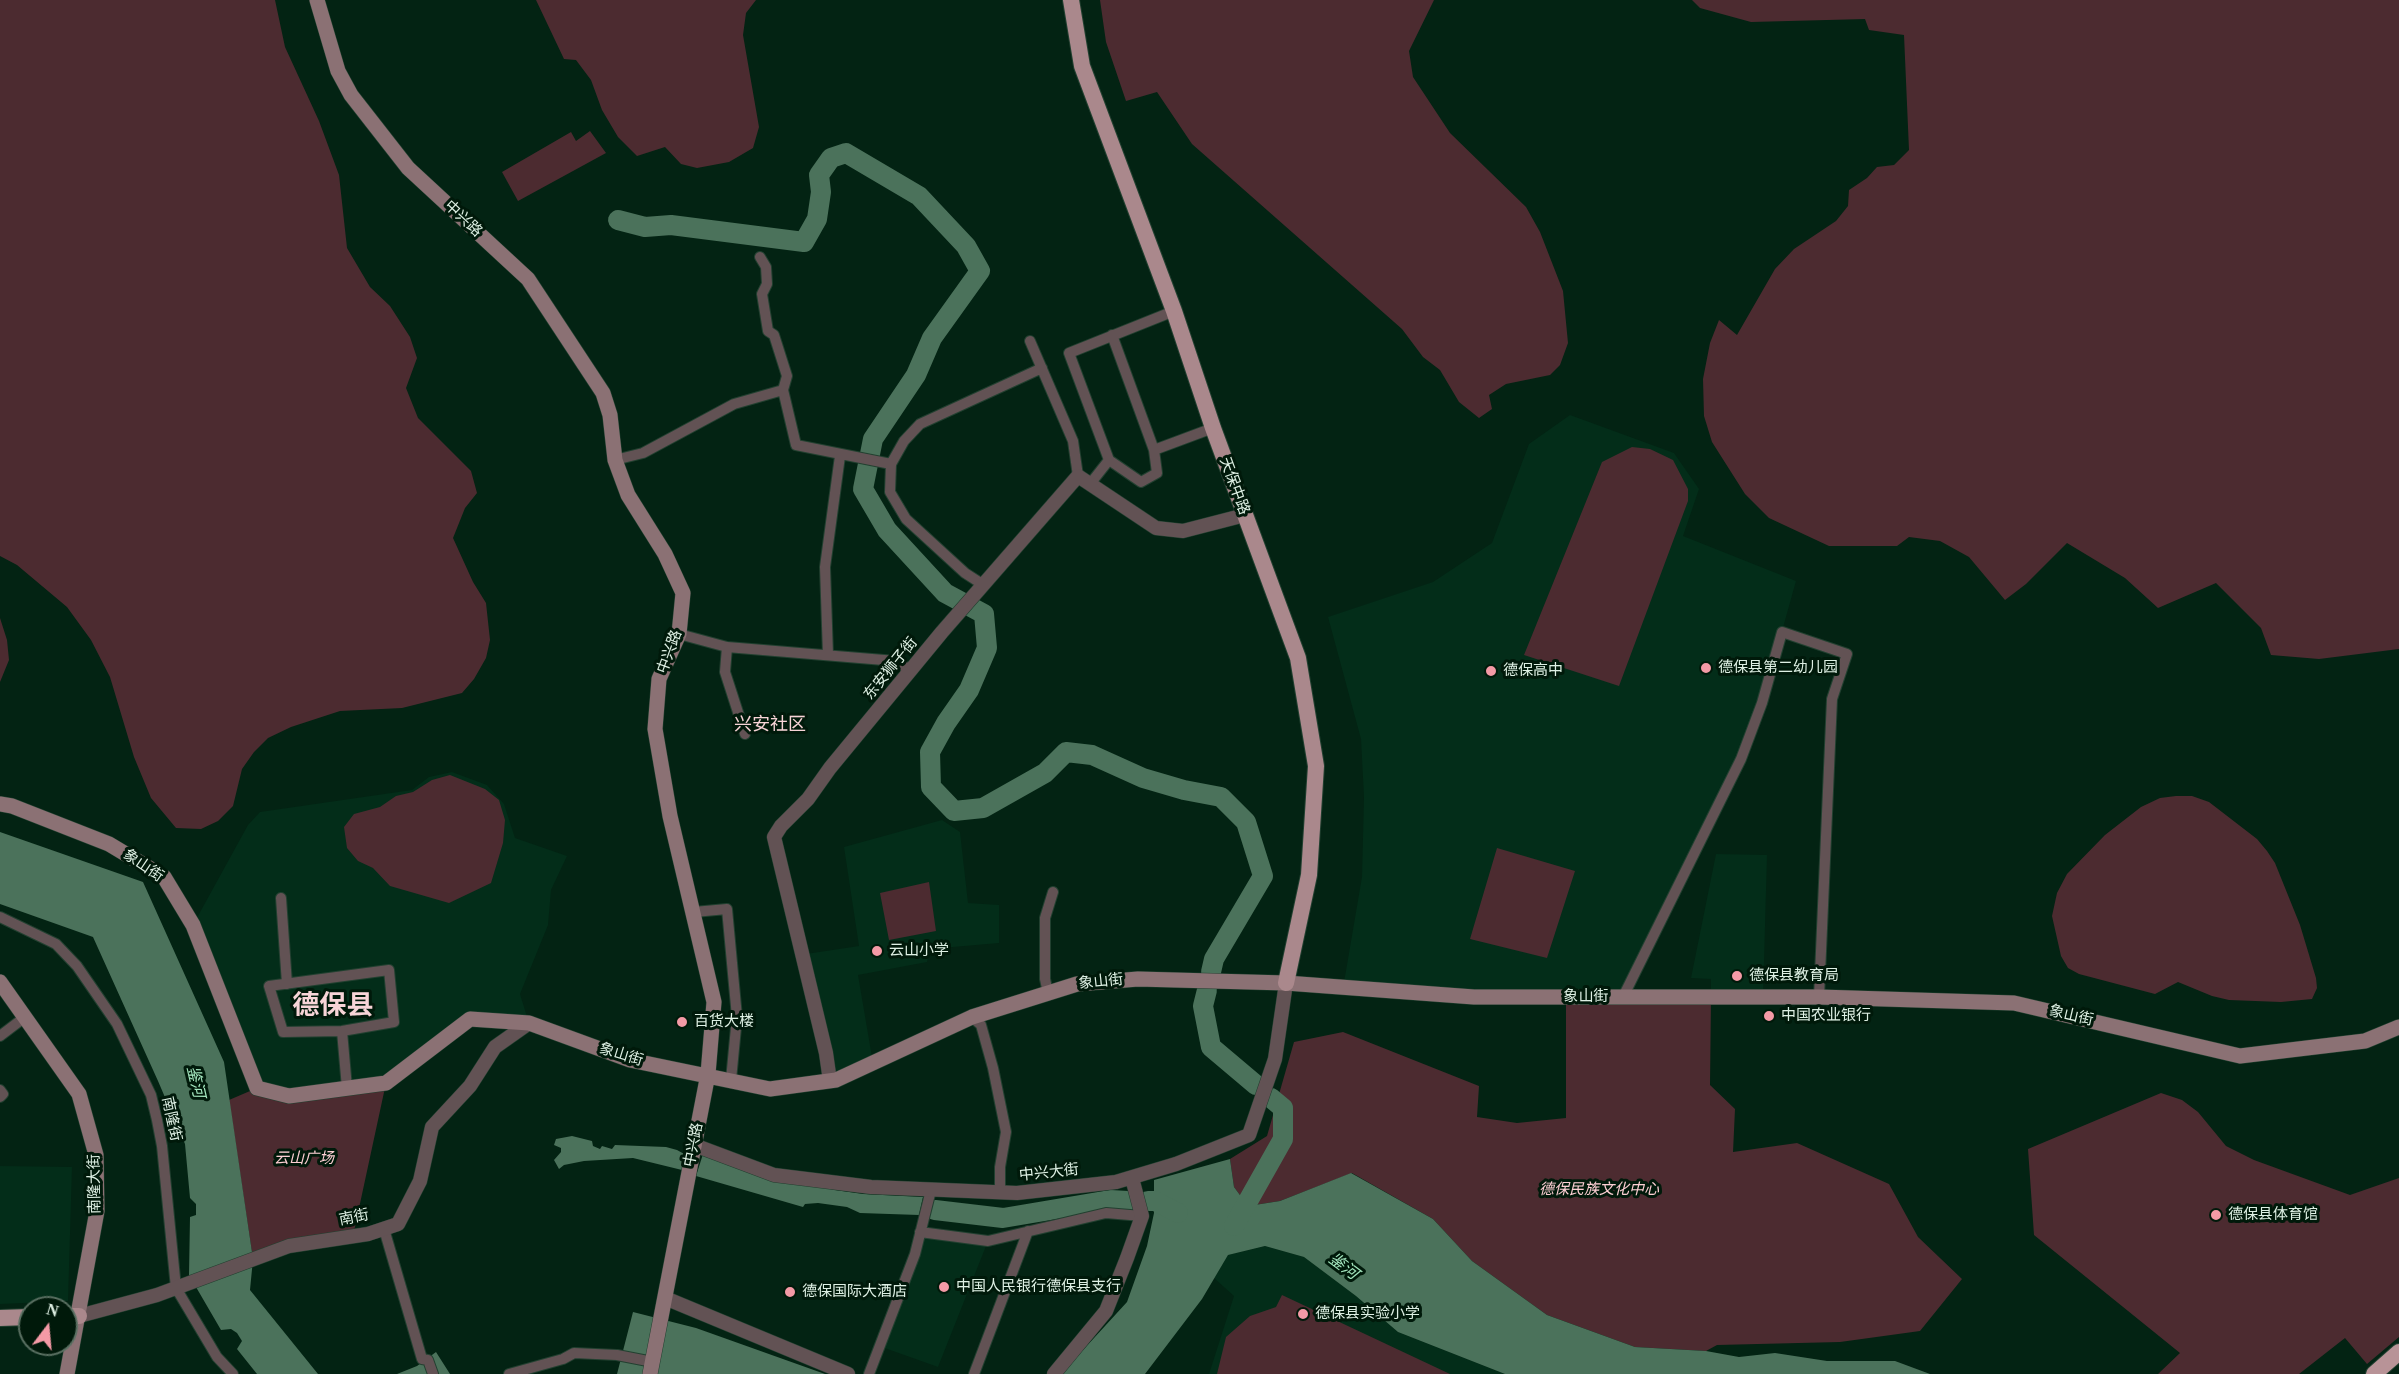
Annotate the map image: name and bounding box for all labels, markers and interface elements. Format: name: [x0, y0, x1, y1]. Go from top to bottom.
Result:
street label: 中兴路: [440, 197, 486, 241]
street label: 天保中路: [1215, 455, 1253, 517]
street label: 中兴路: [654, 628, 686, 676]
street label: 东安狮子街: [860, 634, 922, 704]
place label: 德保县第二幼儿园: [1718, 659, 1838, 677]
marker: 德保县第二幼儿园: [1699, 661, 1713, 675]
place label: 德保高中: [1503, 662, 1563, 680]
marker: 德保高中: [1484, 664, 1498, 678]
district label: 兴安社区: [734, 714, 806, 736]
street label: 象山街: [119, 846, 167, 886]
place label: 云山小学: [889, 942, 949, 960]
marker: 云山小学: [870, 944, 884, 958]
place label: 德保县教育局: [1749, 967, 1839, 985]
marker: 德保县教育局: [1730, 969, 1744, 983]
street label: 象山街: [1078, 971, 1124, 993]
street label: 象山街: [1564, 988, 1608, 1006]
district label: 德保县: [293, 991, 373, 1023]
street label: 象山街: [2047, 1002, 2095, 1030]
place label: 中国农业银行: [1781, 1007, 1871, 1025]
marker: 中国农业银行: [1762, 1009, 1776, 1023]
place label: 百货大楼: [694, 1013, 754, 1031]
marker: 百货大楼: [675, 1015, 689, 1029]
street label: 象山街: [597, 1040, 645, 1070]
water label: 鉴河: [182, 1064, 208, 1100]
street label: 南隆街: [158, 1095, 184, 1143]
street label: 中兴路: [681, 1121, 707, 1169]
park label: 云山广场: [274, 1150, 334, 1168]
street label: 南隆大街: [85, 1154, 105, 1214]
street label: 中兴大街: [1018, 1161, 1080, 1185]
park label: 德保民族文化中心: [1539, 1181, 1659, 1199]
street label: 南街: [338, 1206, 370, 1230]
place label: 德保县体育馆: [2228, 1206, 2318, 1224]
marker: 德保县体育馆: [2209, 1208, 2223, 1222]
water label: 鉴河: [1324, 1250, 1362, 1284]
place label: 中国人民银行德保县支行: [956, 1278, 1121, 1296]
marker: 中国人民银行德保县支行: [937, 1280, 951, 1294]
place label: 德保国际大酒店: [802, 1283, 907, 1301]
marker: 德保国际大酒店: [783, 1285, 797, 1299]
north arrow: [18, 1296, 78, 1356]
text: N: [45, 1300, 60, 1320]
place label: 德保县实验小学: [1315, 1305, 1420, 1323]
marker: 德保县实验小学: [1296, 1307, 1310, 1321]

